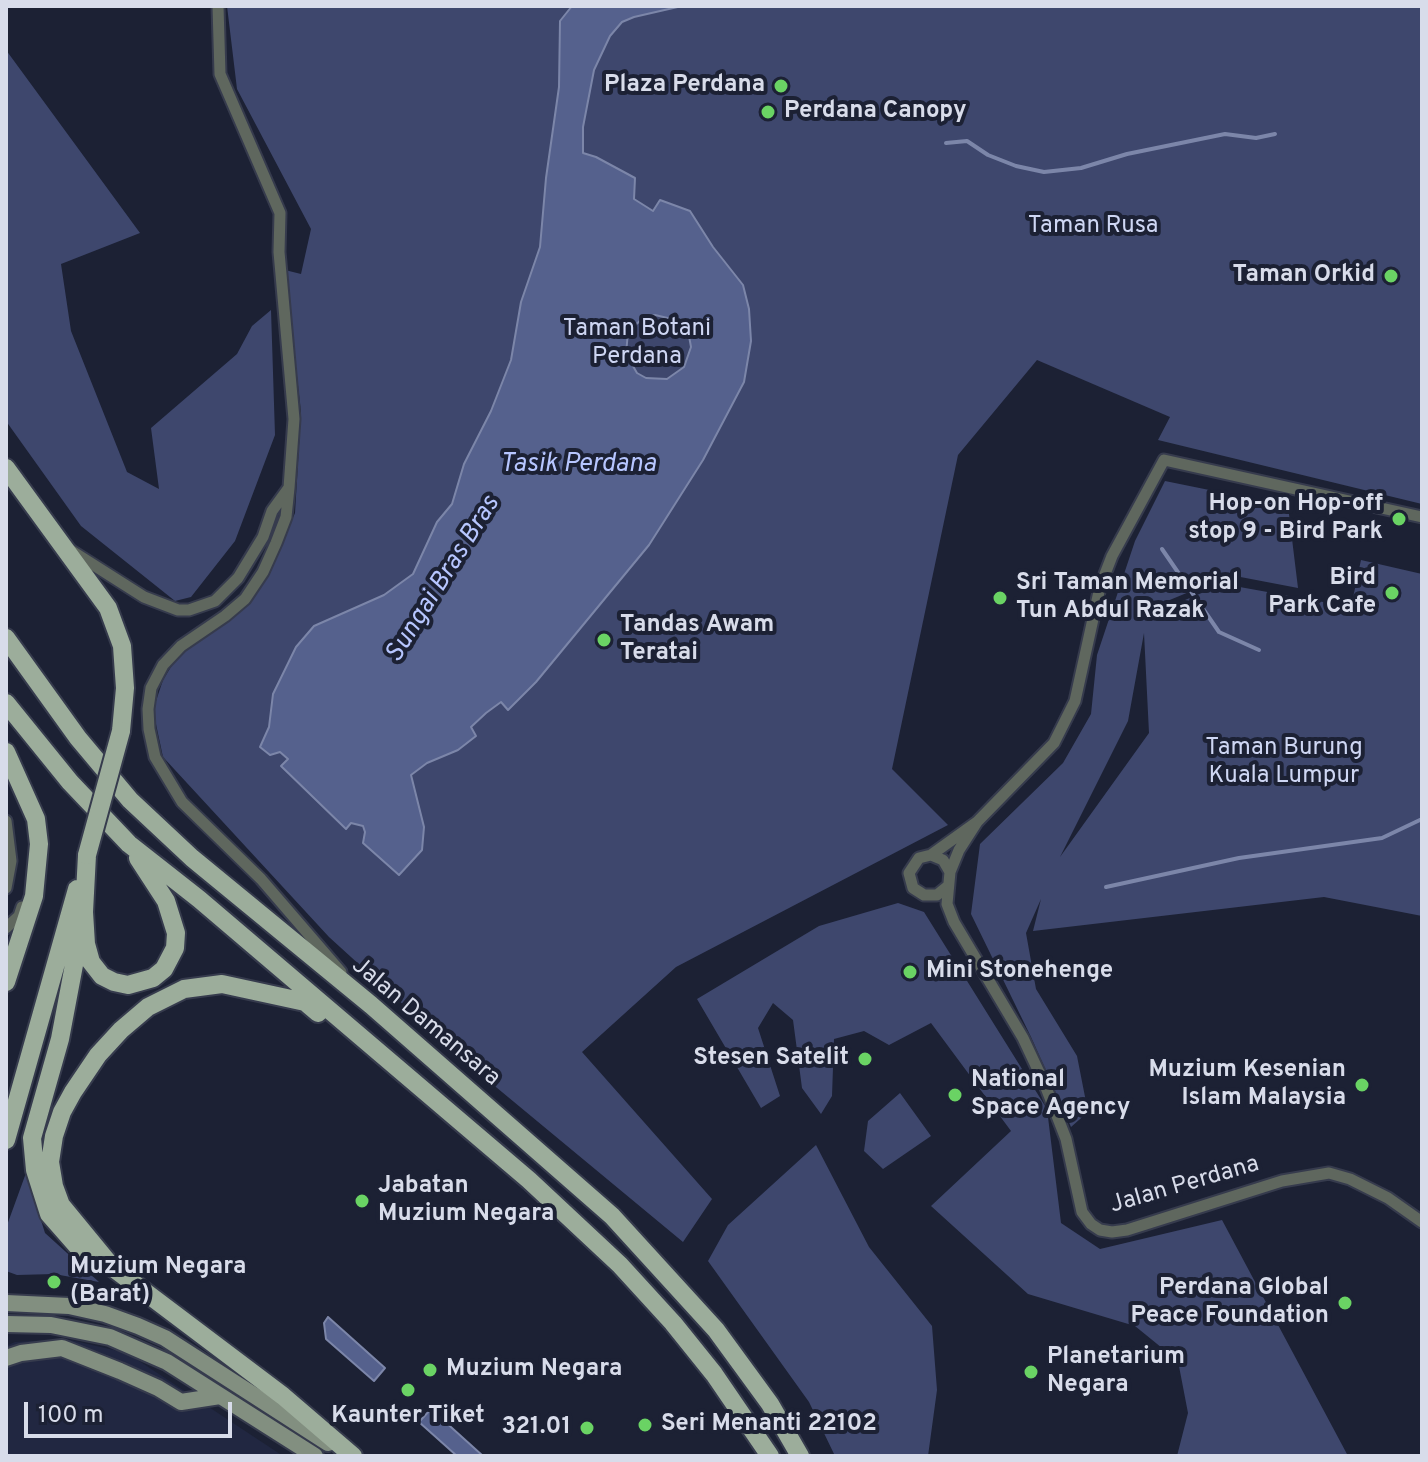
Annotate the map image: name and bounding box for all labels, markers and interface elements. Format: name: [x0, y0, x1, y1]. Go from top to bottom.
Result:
place label: Plaza Perdana: [604, 72, 765, 100]
marker: Plaza Perdana: [772, 77, 790, 95]
place label: Perdana Canopy: [784, 98, 967, 126]
marker: Perdana Canopy: [759, 103, 777, 121]
park label: Taman Rusa: [1028, 213, 1158, 241]
place label: Taman Orkid: [1233, 262, 1375, 290]
marker: Taman Orkid: [1382, 267, 1400, 285]
park label: Taman Botani Perdana: [563, 316, 711, 372]
water label: Tasik Perdana: [500, 450, 656, 482]
water label: Sungai Bras Bras: [380, 491, 508, 669]
place label: Hop-on Hop-off stop 9 - Bird Park: [1188, 491, 1383, 547]
marker: Hop-on Hop-off stop 9 - Bird Park: [1390, 510, 1408, 528]
place label: Bird Park Cafe: [1268, 565, 1376, 621]
place label: Sri Taman Memorial Tun Abdul Razak: [1016, 570, 1239, 626]
marker: Bird Park Cafe: [1383, 584, 1401, 602]
marker: Sri Taman Memorial Tun Abdul Razak: [991, 589, 1009, 607]
place label: Tandas Awam Teratai: [620, 612, 774, 668]
marker: Tandas Awam Teratai: [595, 631, 613, 649]
park label: Taman Burung Kuala Lumpur: [1205, 735, 1363, 791]
street label: Jalan Damansara: [345, 952, 505, 1094]
place label: Mini Stonehenge: [926, 958, 1113, 986]
marker: Mini Stonehenge: [901, 963, 919, 981]
place label: Stesen Satelit: [693, 1045, 849, 1073]
marker: Stesen Satelit: [856, 1050, 874, 1068]
place label: Muzium Kesenian Islam Malaysia: [1148, 1057, 1346, 1113]
place label: National Space Agency: [971, 1067, 1130, 1123]
marker: Muzium Kesenian Islam Malaysia: [1353, 1076, 1371, 1094]
marker: National Space Agency: [946, 1086, 964, 1104]
street label: Jalan Perdana: [1107, 1151, 1263, 1221]
place label: Jabatan Muzium Negara: [378, 1173, 554, 1229]
marker: Jabatan Muzium Negara: [353, 1192, 371, 1210]
place label: Muzium Negara (Barat): [70, 1254, 246, 1310]
marker: Muzium Negara (Barat): [45, 1273, 63, 1291]
place label: Perdana Global Peace Foundation: [1131, 1275, 1329, 1331]
marker: Perdana Global Peace Foundation: [1336, 1294, 1354, 1312]
place label: Planetarium Negara: [1047, 1344, 1185, 1400]
place label: Muzium Negara: [446, 1356, 622, 1384]
marker: Muzium Negara: [421, 1361, 439, 1379]
marker: Planetarium Negara: [1022, 1363, 1040, 1381]
marker: Kaunter Tiket: [399, 1381, 417, 1399]
scale bar: [28, 1386, 236, 1436]
text: 100 m: [38, 1401, 104, 1431]
place label: Kaunter Tiket: [331, 1403, 485, 1431]
place label: Seri Menanti 22102: [661, 1411, 877, 1439]
place label: 321.01: [501, 1414, 571, 1442]
marker: Seri Menanti 22102: [636, 1416, 654, 1434]
marker: 321.01: [578, 1419, 596, 1437]

